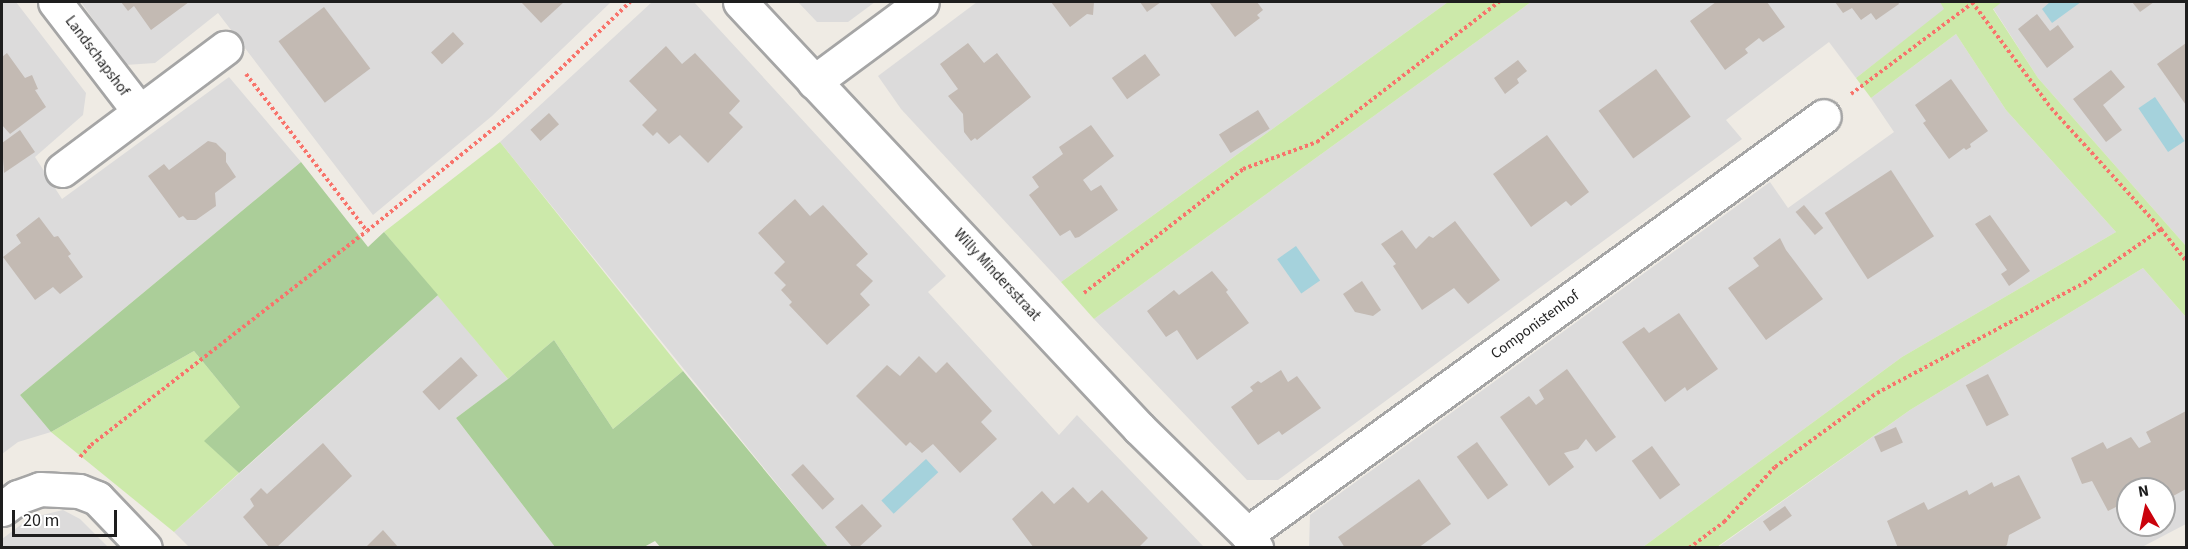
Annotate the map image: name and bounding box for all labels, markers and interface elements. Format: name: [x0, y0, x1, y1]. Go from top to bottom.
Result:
street label: Landschapshof: [61, 12, 133, 100]
street label: Willy Mindersstraat: [950, 225, 1044, 325]
street label: Componistenhof: [1487, 287, 1583, 363]
north arrow: [2116, 477, 2176, 537]
text: N: [2137, 480, 2150, 503]
scale bar: [15, 498, 120, 536]
text: 20 m: [23, 508, 59, 533]

